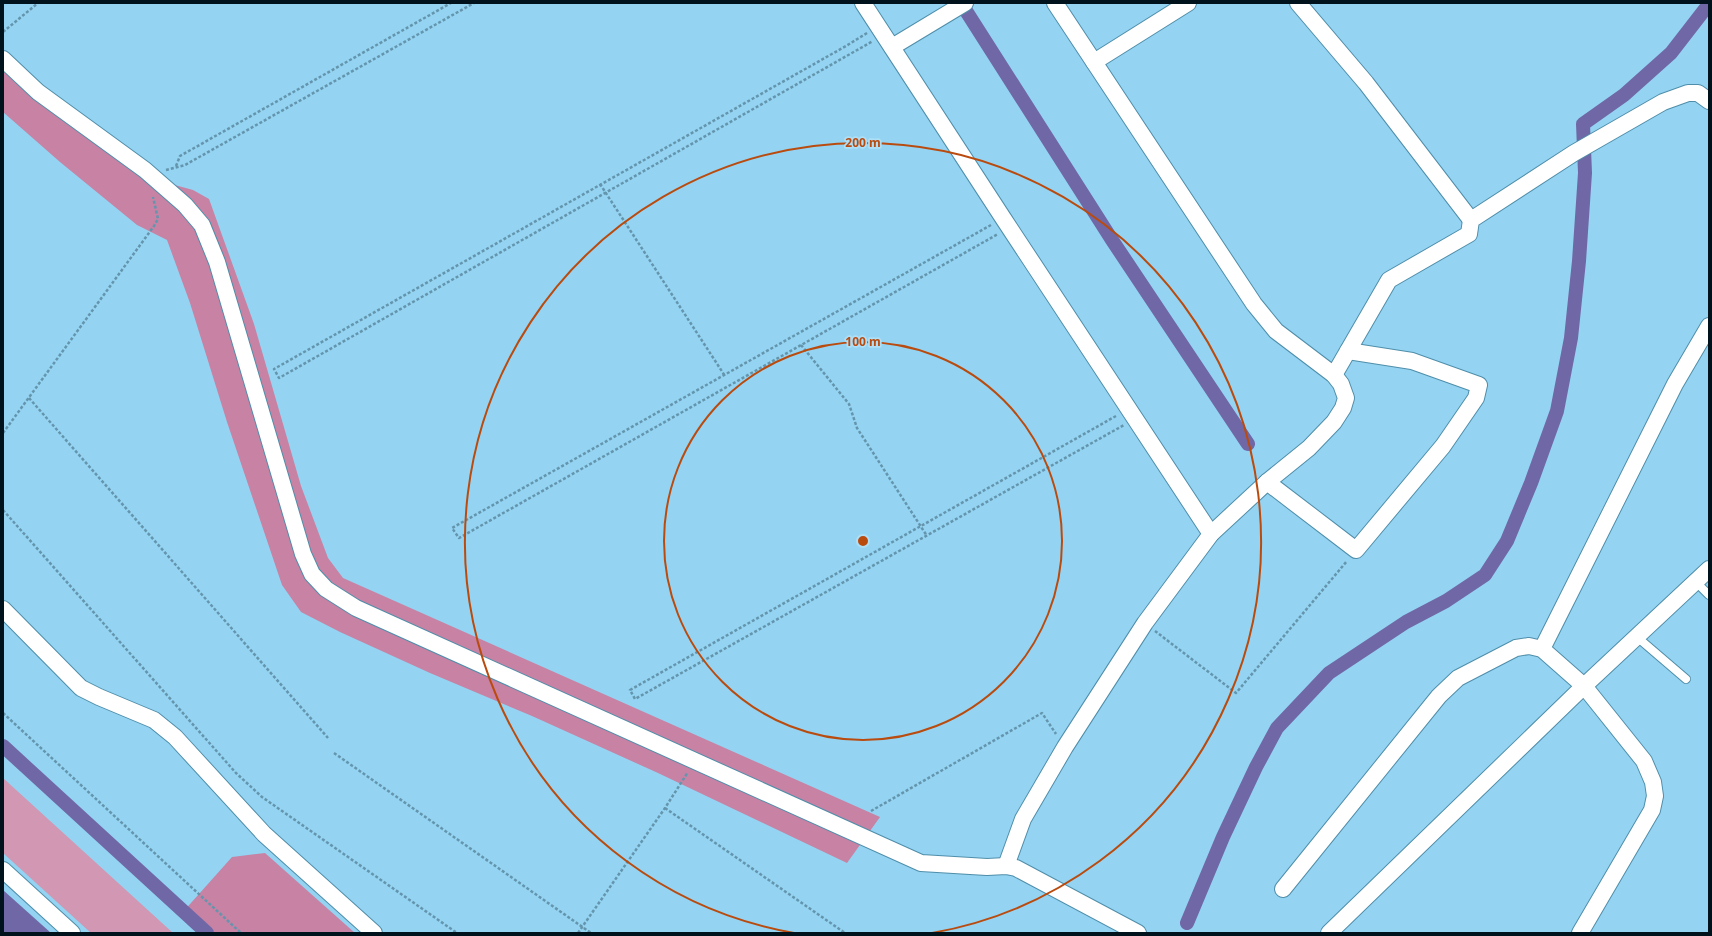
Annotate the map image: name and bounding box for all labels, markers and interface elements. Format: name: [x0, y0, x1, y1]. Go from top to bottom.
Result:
text: 200 m: [845, 134, 881, 151]
text: 100 m: [845, 333, 881, 350]
centre of rings: [856, 534, 870, 548]

